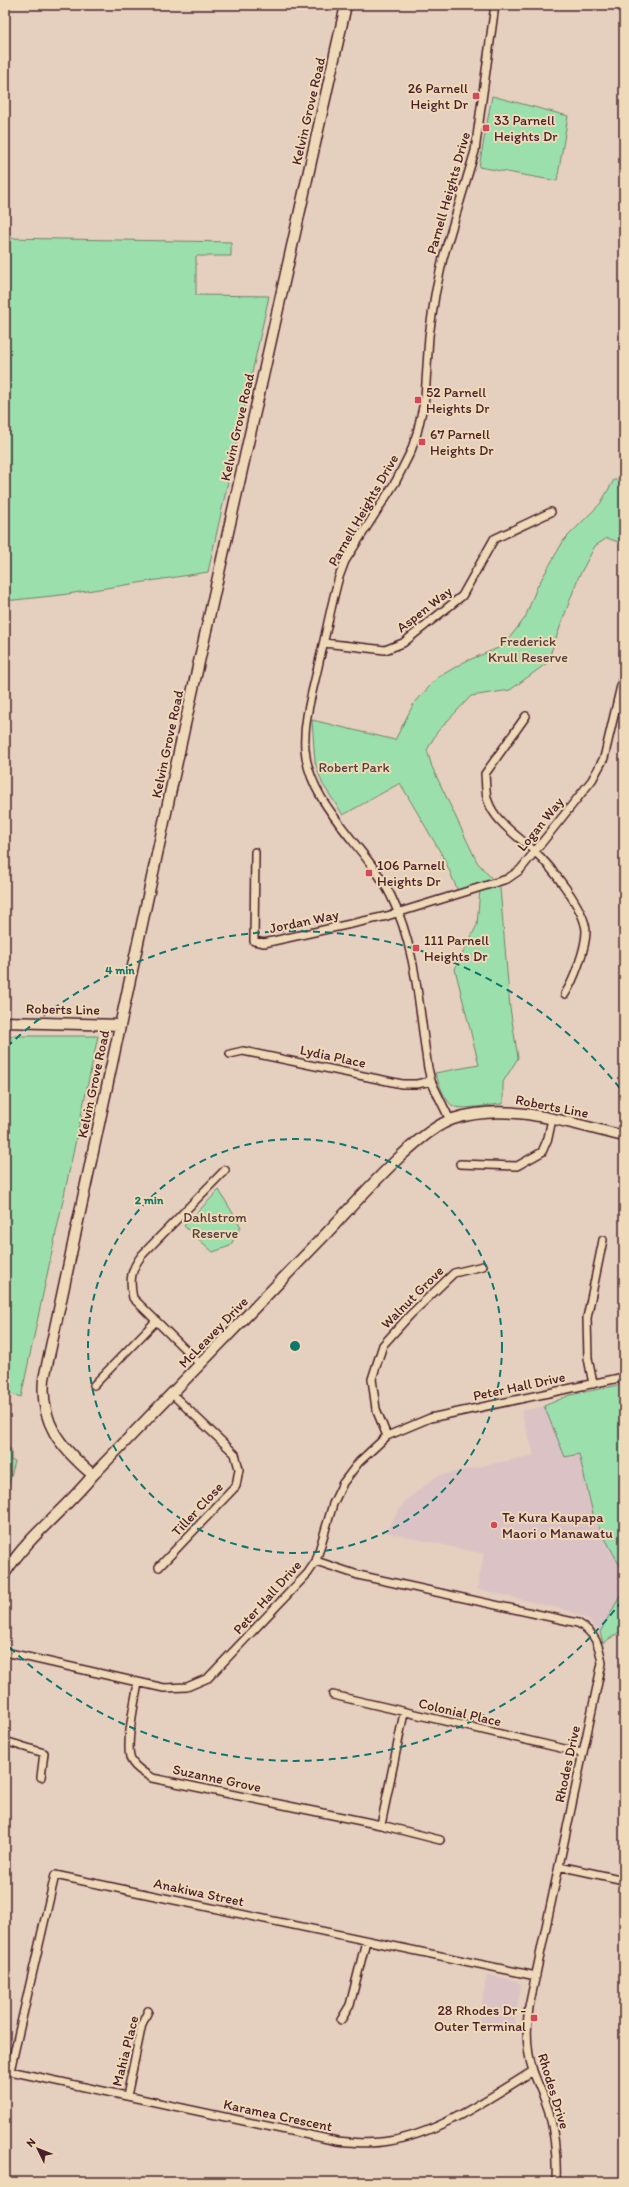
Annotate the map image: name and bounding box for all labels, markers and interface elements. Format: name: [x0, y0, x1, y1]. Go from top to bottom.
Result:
street label: Kelvin Grove Road: [288, 55, 329, 167]
place label: 26 Parnell Height Dr: [408, 80, 468, 113]
marker: 26 Parnell Height Dr: [471, 91, 481, 101]
place label: 33 Parnell Heights Dr: [494, 112, 558, 145]
marker: 33 Parnell Heights Dr: [481, 123, 491, 133]
street label: Parnell Heights Drive: [423, 130, 474, 256]
street label: Kelvin Grove Road: [217, 371, 258, 483]
place label: 52 Parnell Heights Dr: [426, 384, 490, 417]
marker: 52 Parnell Heights Dr: [413, 395, 423, 405]
place label: 67 Parnell Heights Dr: [430, 426, 494, 459]
marker: 67 Parnell Heights Dr: [417, 437, 427, 447]
street label: Parnell Heights Drive: [324, 451, 403, 569]
street label: Aspen Way: [393, 582, 456, 636]
park label: Frederick Krull Reserve: [488, 633, 568, 666]
street label: Kelvin Grove Road: [148, 688, 187, 800]
park label: Robert Park: [318, 759, 390, 776]
street label: Logan Way: [513, 794, 568, 855]
place label: 106 Parnell Heights Dr: [377, 857, 445, 890]
marker: 106 Parnell Heights Dr: [364, 868, 374, 878]
street label: Jordan Way: [268, 906, 341, 937]
place label: 111 Parnell Heights Dr: [424, 932, 489, 965]
marker: 111 Parnell Heights Dr: [411, 943, 421, 953]
text: 4 min: [105, 963, 135, 977]
street label: Roberts Line: [26, 1000, 101, 1019]
street label: Kelvin Grove Road: [74, 1028, 113, 1140]
street label: Lydia Place: [298, 1041, 368, 1072]
street label: Roberts Line: [514, 1091, 590, 1122]
text: 2 min: [135, 1193, 164, 1207]
park label: Dahlstrom Reserve: [183, 1209, 247, 1242]
street label: Walnut Grove: [377, 1262, 447, 1332]
street label: McLeavey Drive: [175, 1293, 252, 1372]
centre of rings: [288, 1339, 302, 1353]
street label: Peter Hall Drive: [471, 1368, 567, 1405]
street label: Tiller Close: [168, 1479, 227, 1540]
place label: Te Kura Kaupapa Maori o Manawatu: [502, 1509, 613, 1542]
marker: Te Kura Kaupapa Maori o Manawatu: [489, 1520, 499, 1530]
street label: Peter Hall Drive: [230, 1557, 305, 1638]
street label: Colonial Place: [417, 1695, 503, 1730]
street label: Rhodes Drive: [551, 1724, 584, 1804]
street label: Suzanne Grove: [171, 1761, 263, 1796]
street label: Anakiwa Street: [152, 1875, 246, 1910]
place label: 28 Rhodes Dr - Outer Terminal: [434, 2002, 526, 2035]
marker: 28 Rhodes Dr - Outer Terminal: [529, 2013, 539, 2023]
street label: Mahia Place: [108, 2014, 143, 2088]
street label: Rhodes Drive: [534, 2051, 573, 2131]
street label: Karamea Crescent: [222, 2096, 334, 2135]
north arrow: [18, 2129, 58, 2169]
text: N: [24, 2135, 38, 2150]

